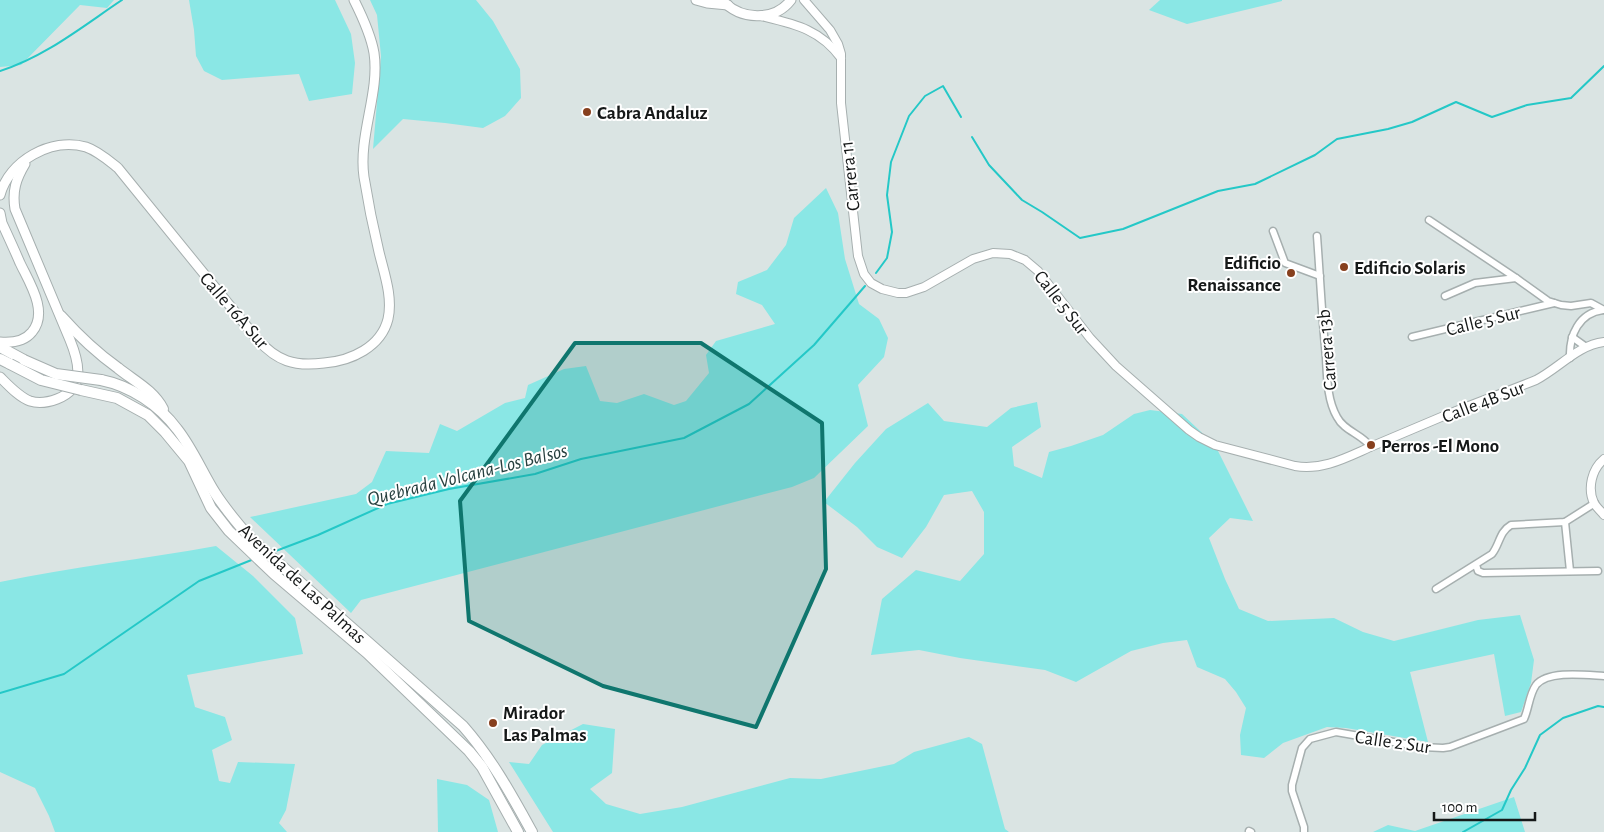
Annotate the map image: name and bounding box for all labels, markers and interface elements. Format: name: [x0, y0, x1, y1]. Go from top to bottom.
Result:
place label: Cabra Andaluz: [597, 104, 708, 123]
marker: Cabra Andaluz: [581, 106, 593, 118]
street label: Carrera 11: [837, 140, 864, 212]
place label: Edificio Renaissance: [1187, 254, 1281, 295]
place label: Edificio Solaris: [1354, 259, 1466, 278]
marker: Edificio Solaris: [1338, 261, 1350, 273]
street label: Calle 5 Sur: [1030, 267, 1092, 339]
marker: Edificio Renaissance: [1285, 267, 1297, 279]
street label: Calle 16A Sur: [196, 269, 272, 353]
street label: Calle 5 Sur: [1444, 303, 1522, 340]
street label: Carrera 13b: [1314, 308, 1341, 391]
street label: Calle 4B Sur: [1440, 378, 1528, 427]
place label: Perros -El Mono: [1381, 437, 1499, 456]
marker: Perros -El Mono: [1365, 439, 1377, 451]
water label: Quebrada Volcana-Los Balsos: [365, 440, 570, 510]
street label: Avenida de Las Palmas: [235, 521, 369, 648]
place label: Mirador Las Palmas: [503, 704, 587, 745]
marker: Mirador Las Palmas: [487, 717, 499, 729]
street label: Calle 2 Sur: [1354, 728, 1432, 757]
scale bar: [1434, 790, 1535, 822]
text: 100 m: [1442, 800, 1477, 815]

